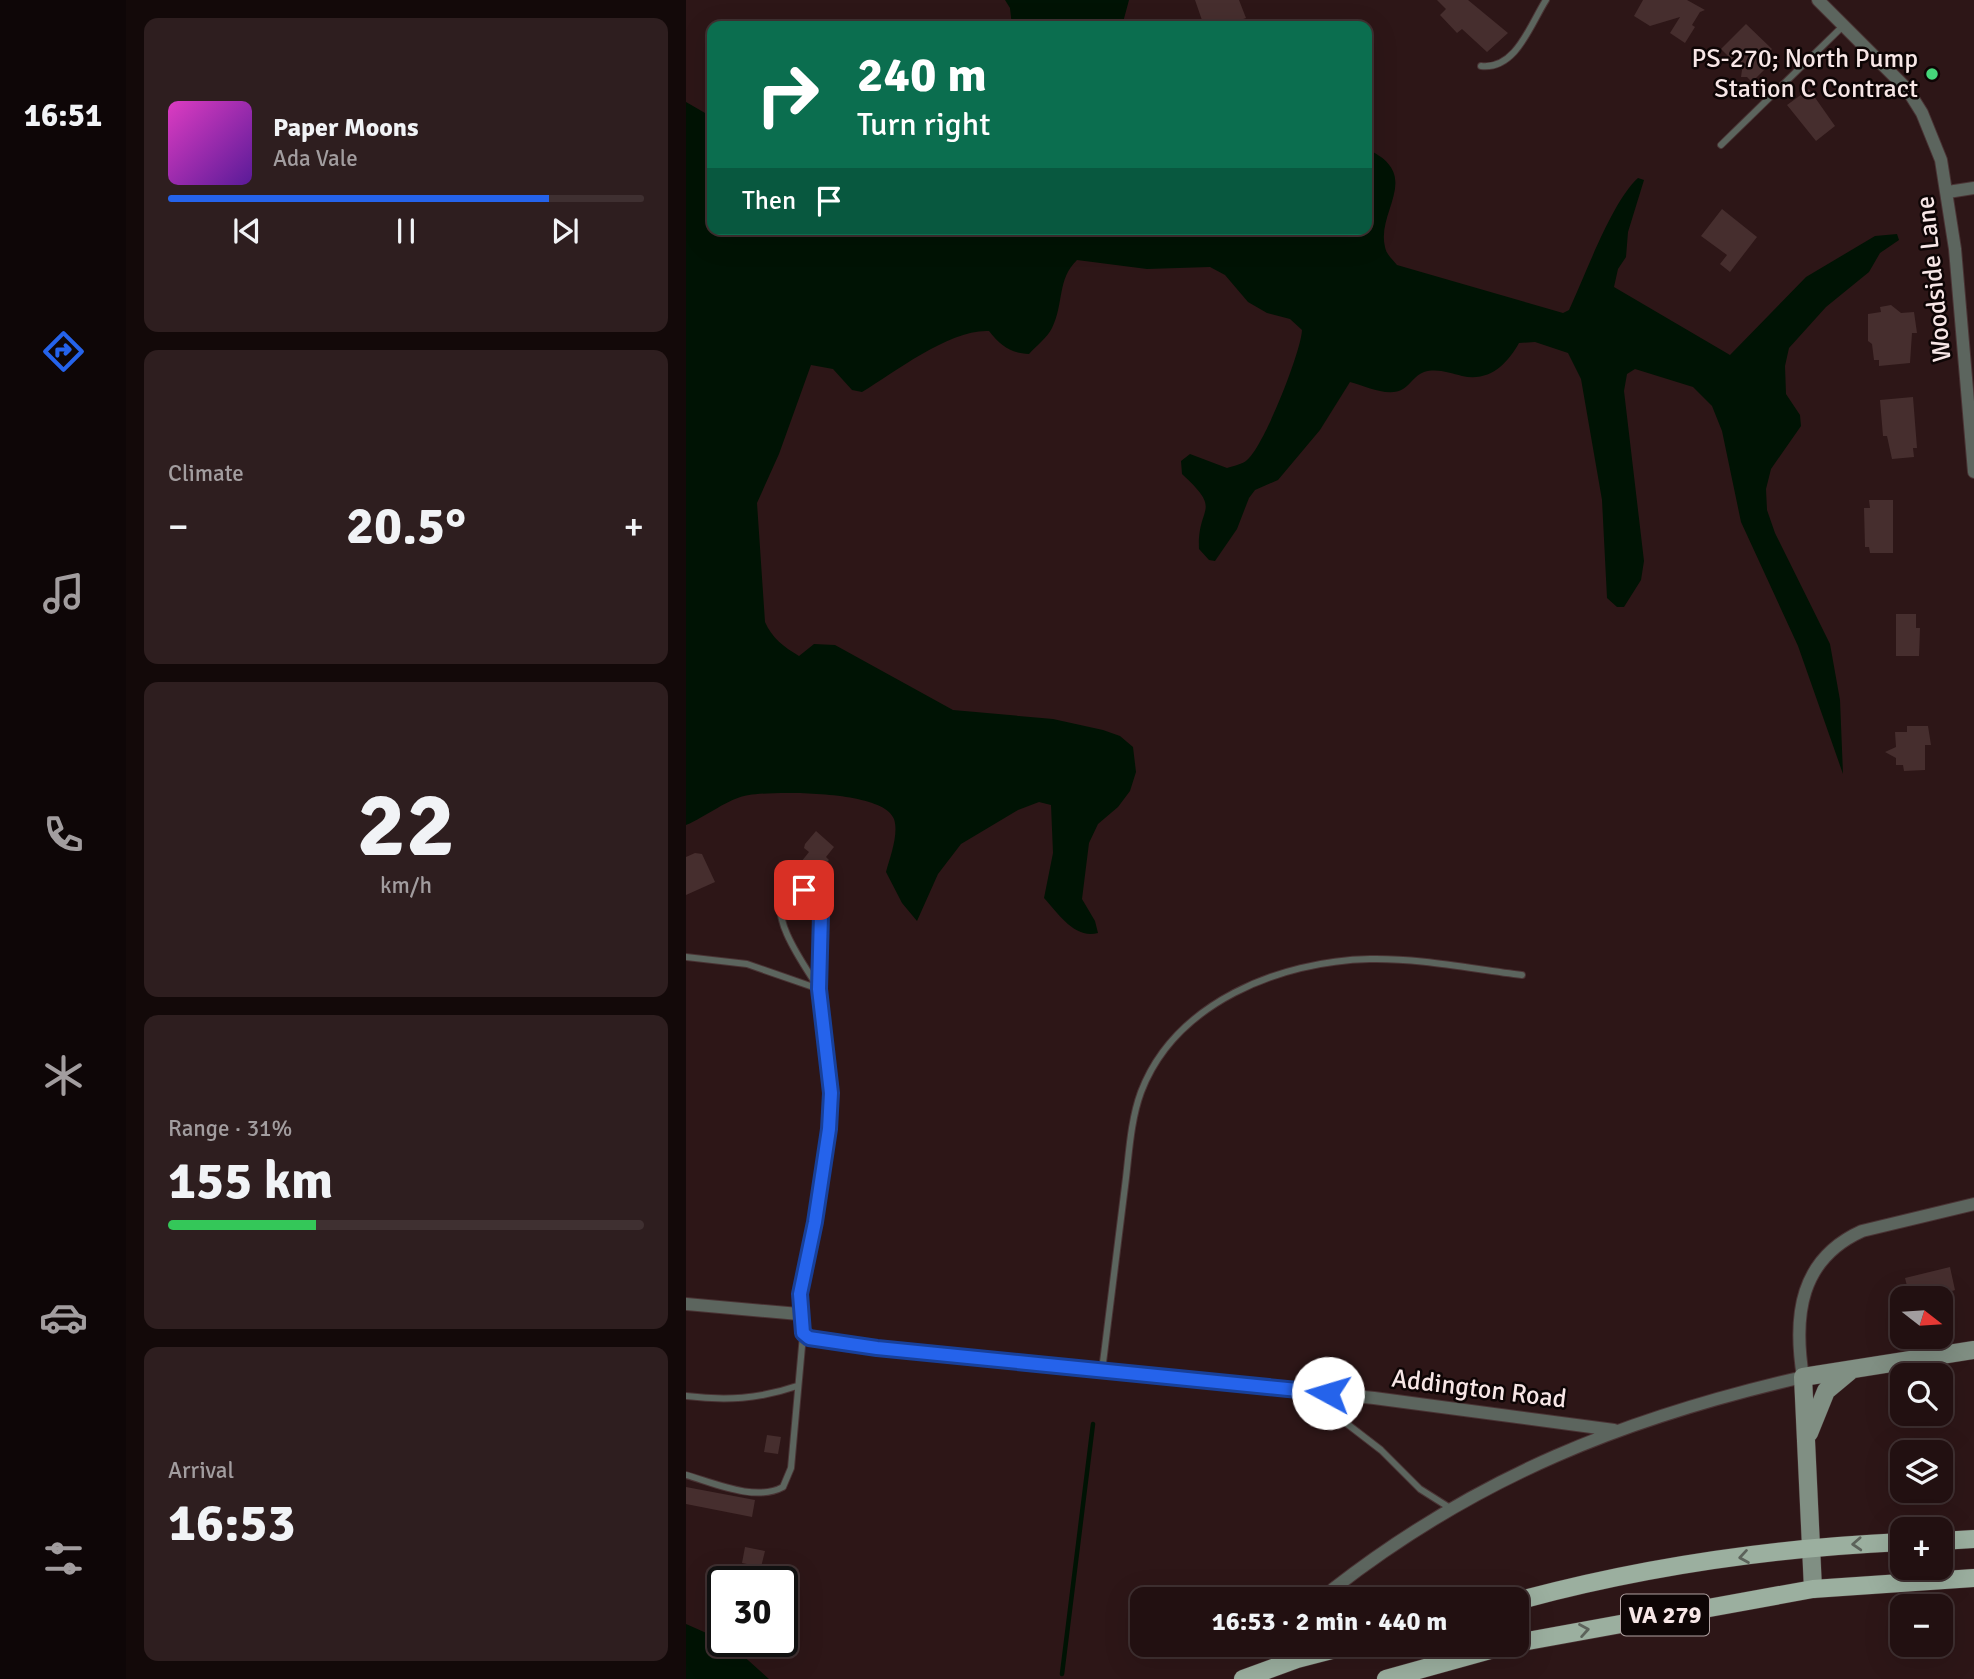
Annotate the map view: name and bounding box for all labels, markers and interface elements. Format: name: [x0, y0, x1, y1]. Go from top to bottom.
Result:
place label: PS-270; North Pump Station C Contract: [1691, 43, 1918, 105]
text: 240 m: [857, 45, 987, 105]
icon: right: [742, 49, 833, 140]
marker: PS-270; North Pump Station C Contract: [1924, 66, 1940, 82]
text: 16:51: [24, 96, 102, 135]
text: Turn right: [857, 105, 990, 144]
text: Paper Moons: [273, 112, 419, 144]
text: Ada Vale: [273, 144, 358, 173]
icon: arrive: [810, 182, 848, 220]
text: Then: [742, 185, 796, 217]
street label: Woodside Lane: [1909, 194, 1959, 364]
icon: previous: [228, 212, 266, 250]
icon: pause: [387, 212, 425, 250]
icon: next: [546, 212, 584, 250]
icon: directions: [39, 327, 88, 376]
text: Climate: [168, 459, 244, 488]
text: 20.5°: [346, 494, 466, 558]
text: −: [168, 503, 189, 550]
text: +: [623, 503, 644, 550]
icon: music: [39, 569, 88, 618]
text: 22: [357, 769, 455, 882]
icon: phone: [39, 810, 88, 859]
pin: [774, 860, 834, 920]
text: km/h: [380, 871, 432, 900]
icon: arrive: [785, 871, 823, 909]
icon: climate: [39, 1051, 88, 1100]
text: Range · 31%: [168, 1114, 292, 1143]
text: 155 km: [168, 1149, 333, 1213]
north arrow: [1890, 1286, 1953, 1349]
map controls: [1890, 1286, 1953, 1657]
icon: car: [39, 1293, 88, 1342]
position arrow: [1291, 1356, 1365, 1430]
street label: Addington Road: [1390, 1362, 1568, 1416]
button: search: [1890, 1363, 1953, 1426]
button: layers: [1890, 1440, 1953, 1503]
text: Arrival: [168, 1456, 234, 1485]
text: 16:53: [168, 1491, 296, 1555]
button: +: [1890, 1517, 1953, 1580]
icon: filters: [39, 1534, 88, 1583]
one-way arrow: [1851, 1537, 1862, 1552]
one-way arrow: [1738, 1549, 1750, 1564]
speed limit sign: 30: [707, 1566, 798, 1657]
button: −: [1890, 1594, 1953, 1657]
road number: VA 279: [1621, 1595, 1709, 1636]
text: 16:53 · 2 min · 440 m: [1212, 1606, 1447, 1638]
one-way arrow: [1578, 1623, 1590, 1638]

